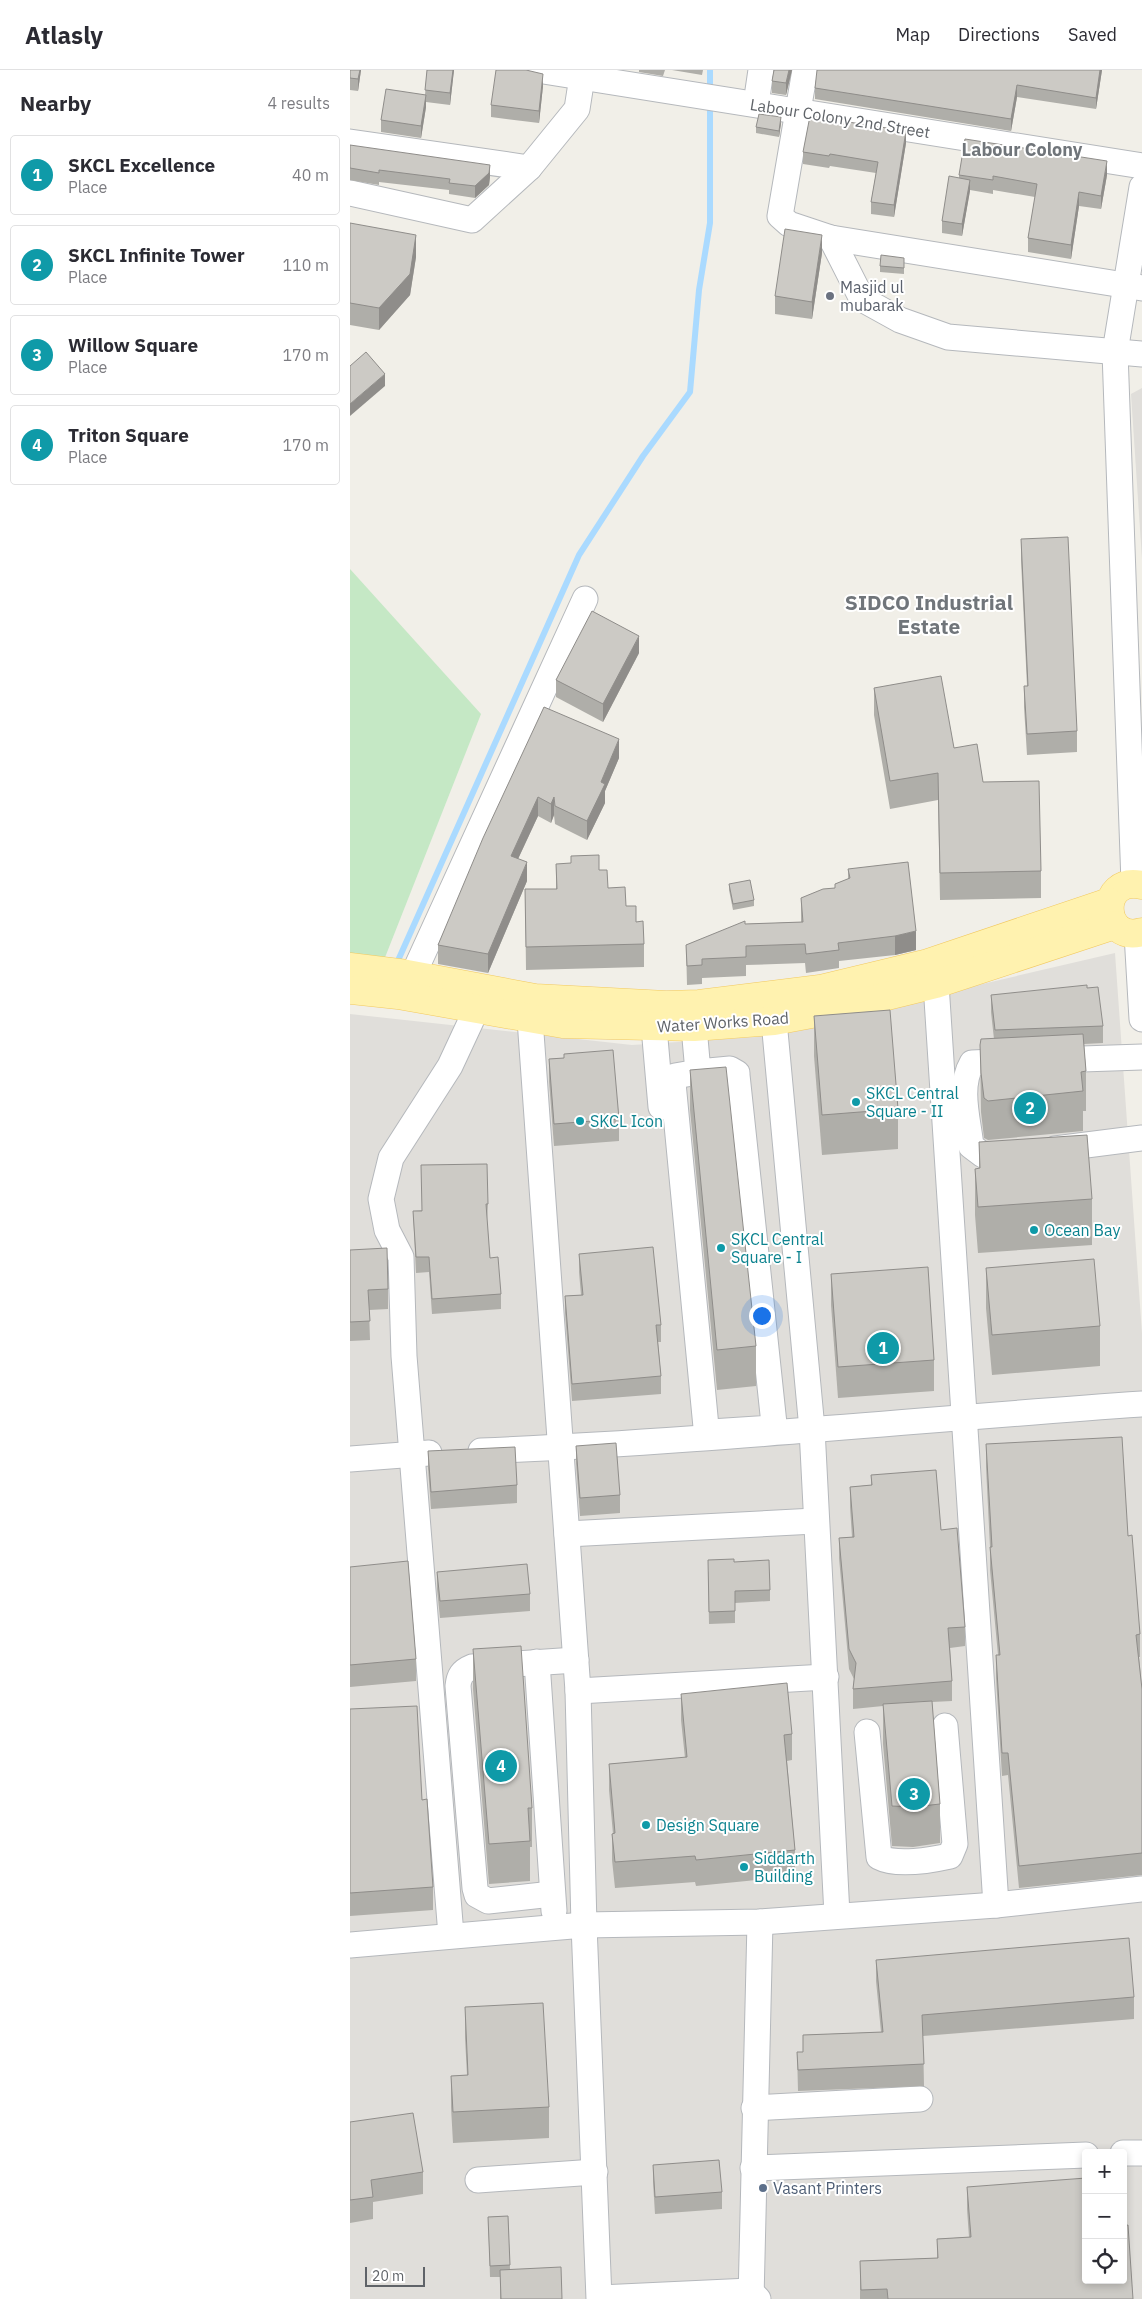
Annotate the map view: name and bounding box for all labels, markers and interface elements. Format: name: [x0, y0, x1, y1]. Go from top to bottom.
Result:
text: Atlasly: [25, 19, 103, 51]
text: Map: [895, 23, 930, 46]
text: Directions: [958, 23, 1040, 46]
text: Saved: [1068, 23, 1117, 46]
text: Nearby: [20, 89, 91, 117]
text: 4 results: [267, 93, 330, 113]
street label: Labour Colony 2nd Street: [749, 94, 931, 142]
district label: Labour Colony: [962, 138, 1083, 161]
text: SKCL Excellence: [68, 153, 215, 177]
text: 1: [32, 165, 42, 185]
text: 40 m: [292, 165, 329, 185]
text: Place: [68, 177, 107, 197]
text: SKCL Infinite Tower: [68, 243, 245, 267]
text: 2: [32, 255, 42, 275]
text: 110 m: [282, 255, 329, 275]
text: Place: [68, 267, 107, 287]
place label: Masjid ul mubarak: [840, 277, 904, 315]
marker: Masjid ul mubarak: [824, 290, 836, 302]
text: Willow Square: [68, 333, 198, 357]
text: 3: [32, 345, 42, 365]
text: 170 m: [282, 345, 329, 365]
text: Place: [68, 357, 107, 377]
text: Triton Square: [68, 423, 189, 447]
text: 4: [32, 435, 42, 455]
text: 170 m: [282, 435, 329, 455]
text: Place: [68, 447, 107, 467]
district label: SIDCO Industrial Estate: [845, 588, 1013, 640]
street label: Water Works Road: [656, 1007, 790, 1037]
place label: SKCL Central Square - II: [866, 1083, 959, 1121]
pin: 2: [1014, 1089, 1046, 1127]
marker: SKCL Central Square - II: [850, 1096, 862, 1108]
place label: SKCL Icon: [590, 1111, 663, 1131]
marker: SKCL Icon: [574, 1115, 586, 1127]
place label: Ocean Bay: [1044, 1220, 1120, 1240]
marker: Ocean Bay: [1028, 1224, 1040, 1236]
place label: SKCL Central Square - I: [731, 1229, 824, 1267]
marker: SKCL Central Square - I: [715, 1242, 727, 1254]
your location: [749, 1303, 775, 1329]
pin: 1: [867, 1329, 899, 1367]
pin: 4: [485, 1747, 517, 1785]
pin: 3: [898, 1775, 930, 1813]
place label: Design Square: [656, 1815, 760, 1835]
marker: Design Square: [640, 1819, 652, 1831]
place label: Siddarth Building: [754, 1848, 815, 1886]
marker: Siddarth Building: [738, 1861, 750, 1873]
map controls: [1082, 2149, 1127, 2284]
button: +: [1082, 2149, 1127, 2194]
place label: Vasant Printers: [773, 2178, 882, 2198]
marker: Vasant Printers: [757, 2182, 769, 2194]
button: −: [1082, 2194, 1127, 2239]
button: locate: [1082, 2239, 1127, 2284]
scale bar: [365, 2264, 425, 2287]
text: 20 m: [372, 2267, 404, 2285]

